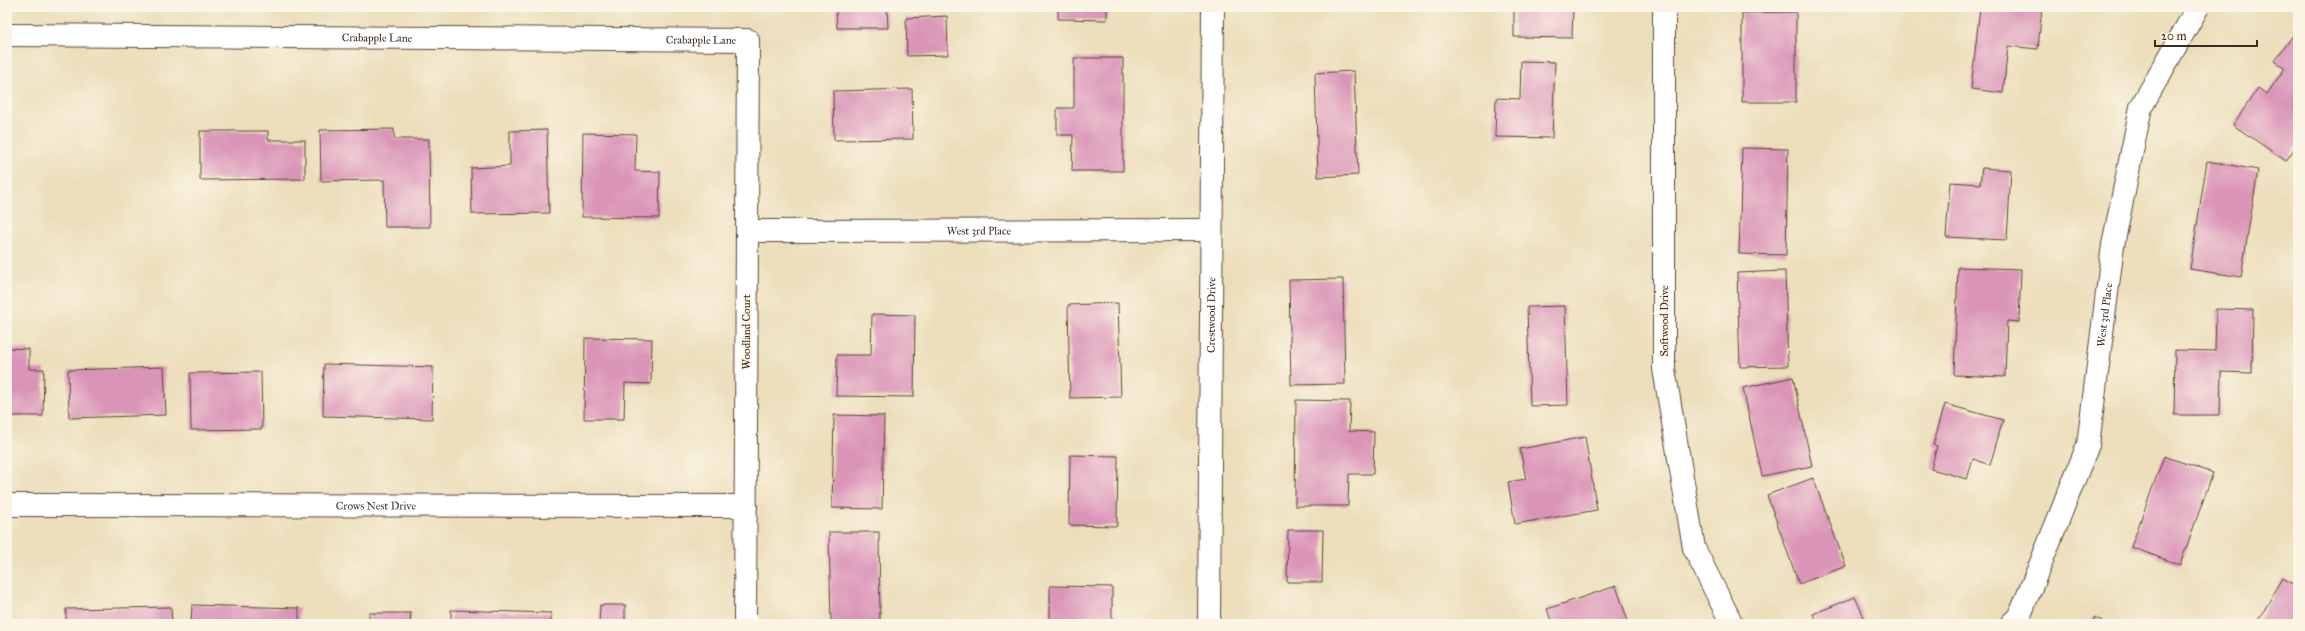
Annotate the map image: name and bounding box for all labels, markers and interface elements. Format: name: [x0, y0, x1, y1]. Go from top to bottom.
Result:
scale bar: [2155, 22, 2257, 48]
text: 20 m: [2161, 29, 2187, 43]
street label: Crabapple Lane: [342, 31, 413, 44]
street label: Crabapple Lane: [666, 33, 737, 46]
street label: West 3rd Place: [947, 224, 1012, 237]
street label: Crestwood Drive: [1204, 277, 1218, 353]
street label: West 3rd Place: [2094, 282, 2115, 348]
street label: Softwood Drive: [1658, 285, 1671, 357]
street label: Woodland Court: [740, 294, 753, 370]
street label: Crows Nest Drive: [336, 499, 417, 512]

